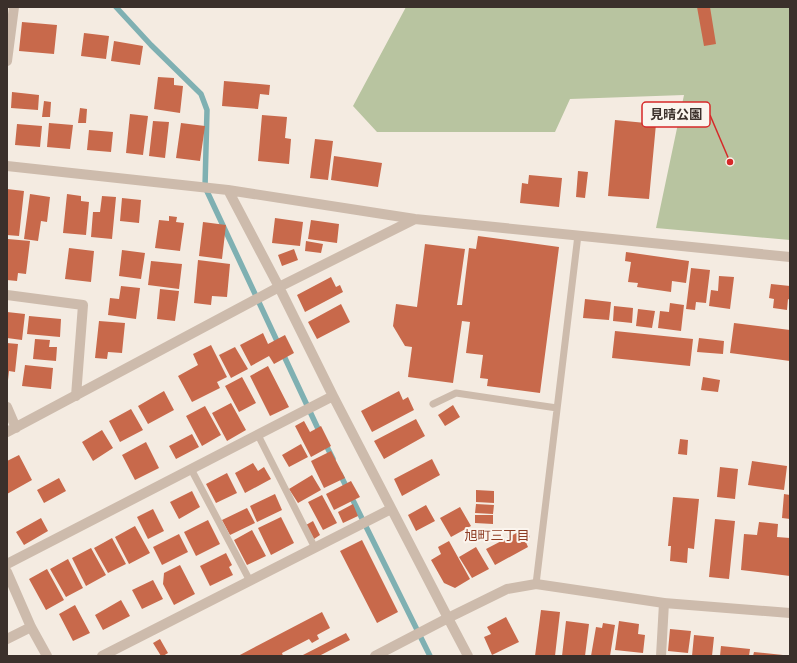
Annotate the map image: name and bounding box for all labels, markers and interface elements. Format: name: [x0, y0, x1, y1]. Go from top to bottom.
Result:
callout: 見晴公園: [642, 102, 710, 127]
text: 見晴公園: [650, 106, 702, 122]
district label: 旭町三丁目: [464, 527, 530, 543]

